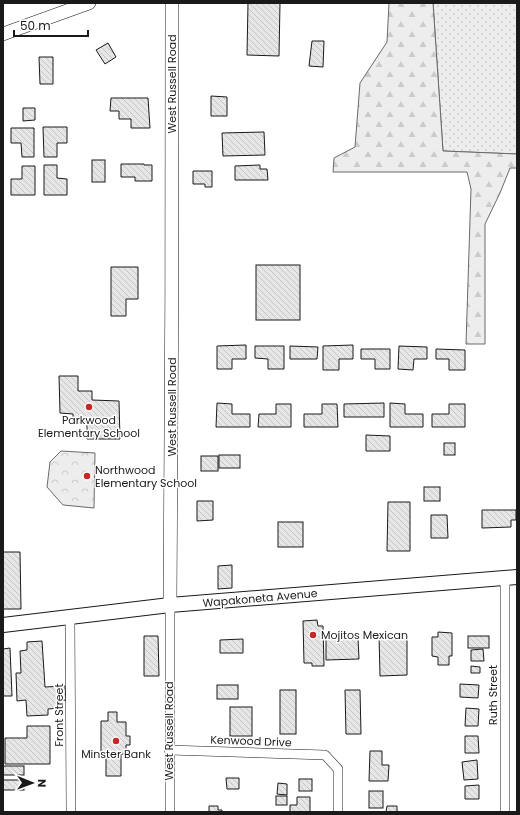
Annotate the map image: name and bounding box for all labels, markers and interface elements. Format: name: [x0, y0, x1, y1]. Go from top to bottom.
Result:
scale bar: [14, 12, 88, 38]
text: 50 m: [20, 17, 51, 34]
street label: West Russell Road: [164, 34, 180, 134]
street label: West Russell Road: [164, 357, 180, 457]
marker: Parkwood Elementary School: [84, 402, 94, 412]
place label: Parkwood Elementary School: [38, 412, 140, 441]
place label: Northwood Elementary School: [95, 462, 197, 491]
marker: Northwood Elementary School: [82, 471, 92, 481]
street label: Wapakoneta Avenue: [202, 585, 318, 611]
place label: Mojitos Mexican: [321, 627, 408, 643]
marker: Mojitos Mexican: [308, 630, 318, 640]
street label: Ruth Street: [485, 665, 501, 725]
street label: West Russell Road: [161, 681, 177, 781]
street label: Front Street: [51, 684, 67, 746]
street label: Kenwood Drive: [210, 732, 292, 750]
marker: Minster Bank: [111, 736, 121, 746]
place label: Minster Bank: [81, 746, 151, 762]
north arrow: [12, 763, 52, 803]
text: N: [34, 779, 50, 787]

